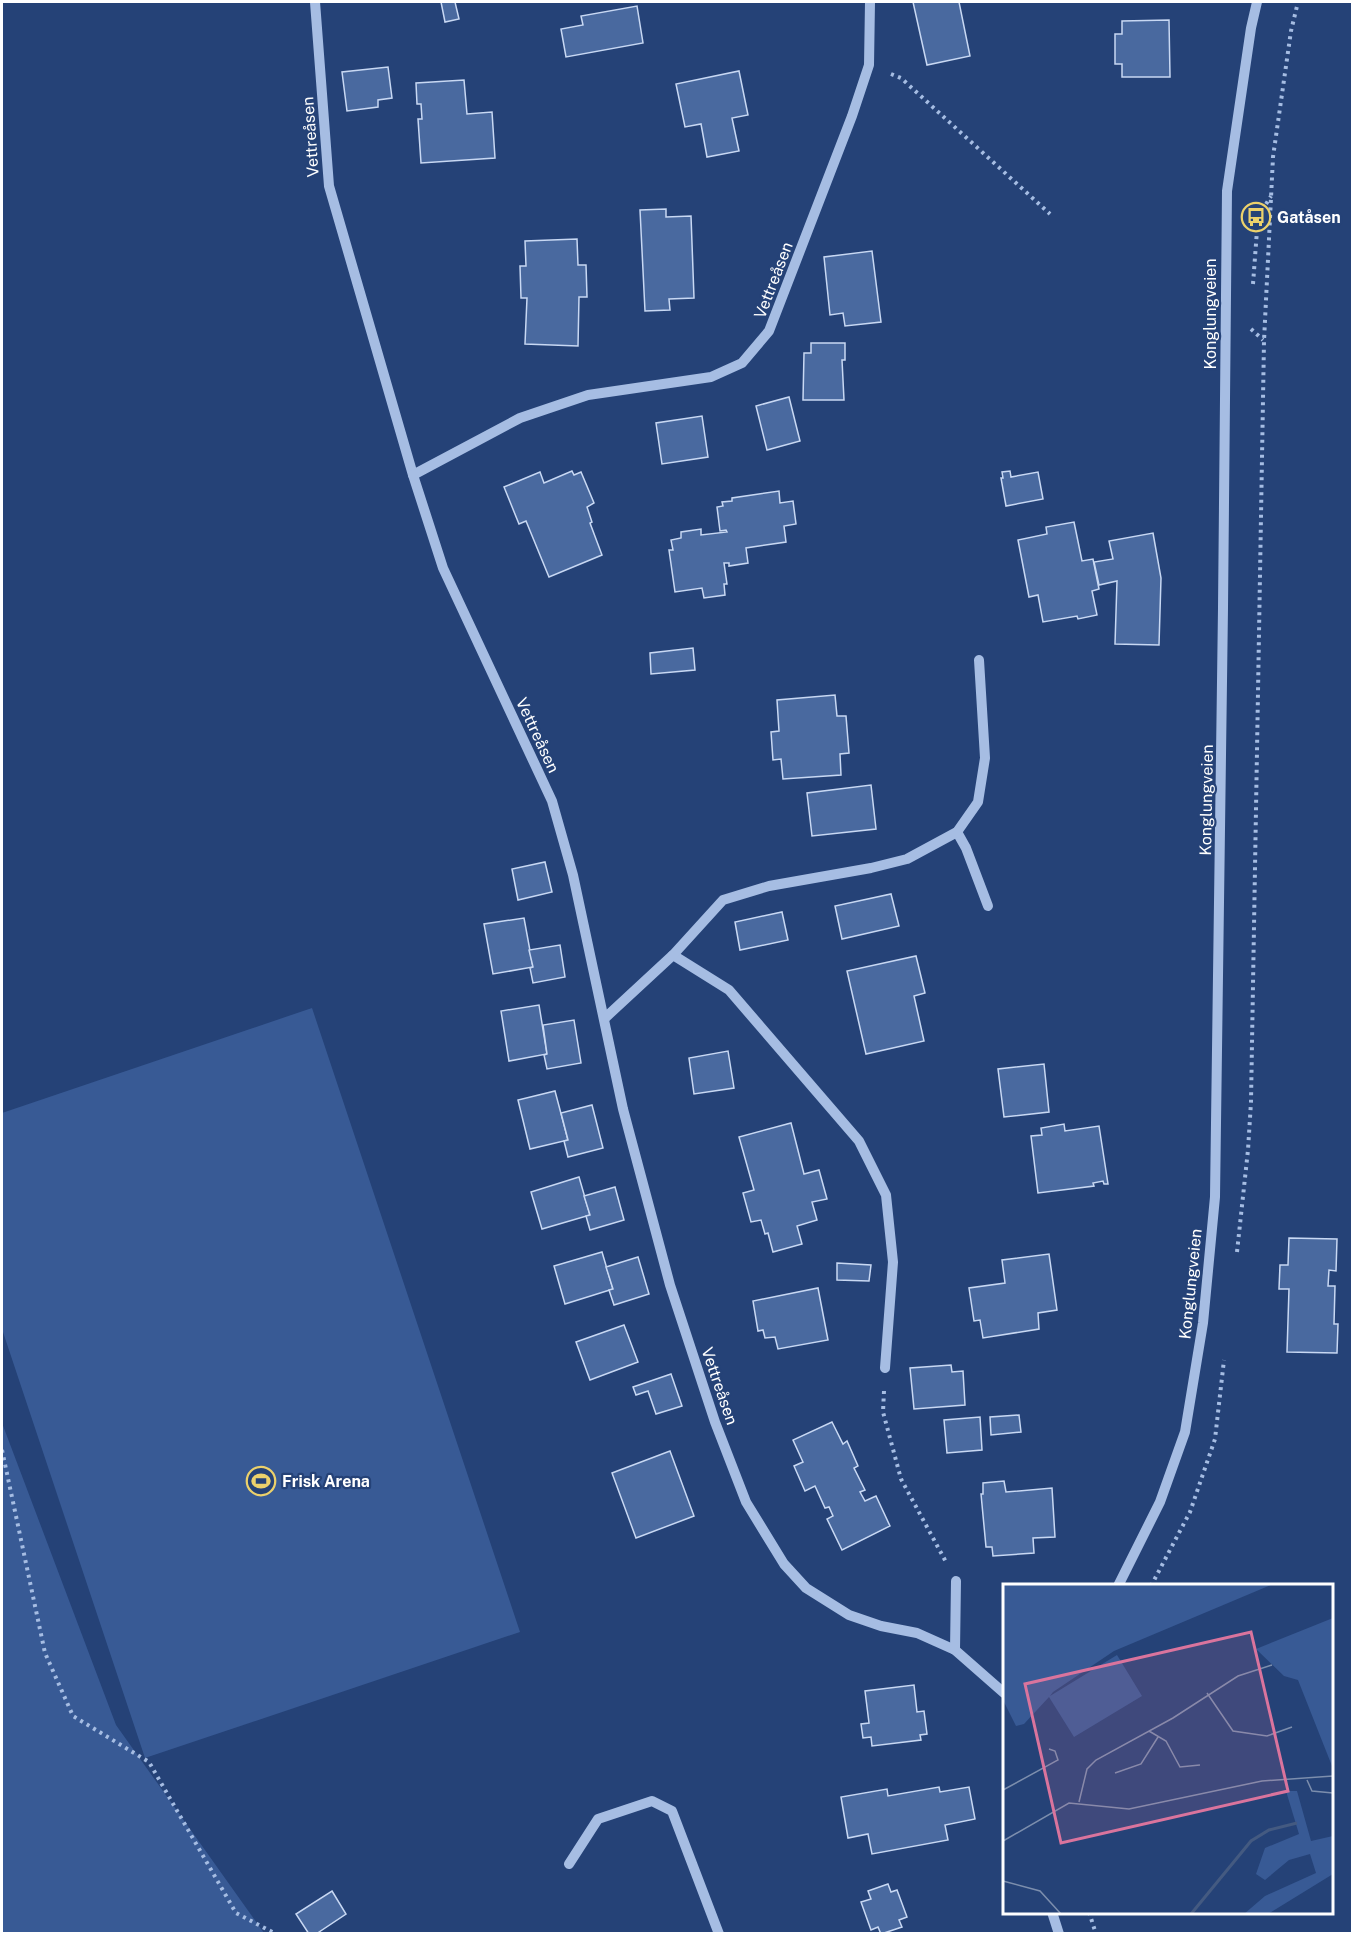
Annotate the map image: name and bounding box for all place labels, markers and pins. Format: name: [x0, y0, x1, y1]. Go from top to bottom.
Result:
bus stop icon: Gatåsen: [1240, 201, 1272, 233]
place label: Gatåsen: [1277, 208, 1341, 227]
sports icon: Frisk Arena: [245, 1465, 277, 1497]
place label: Frisk Arena: [282, 1472, 370, 1491]

